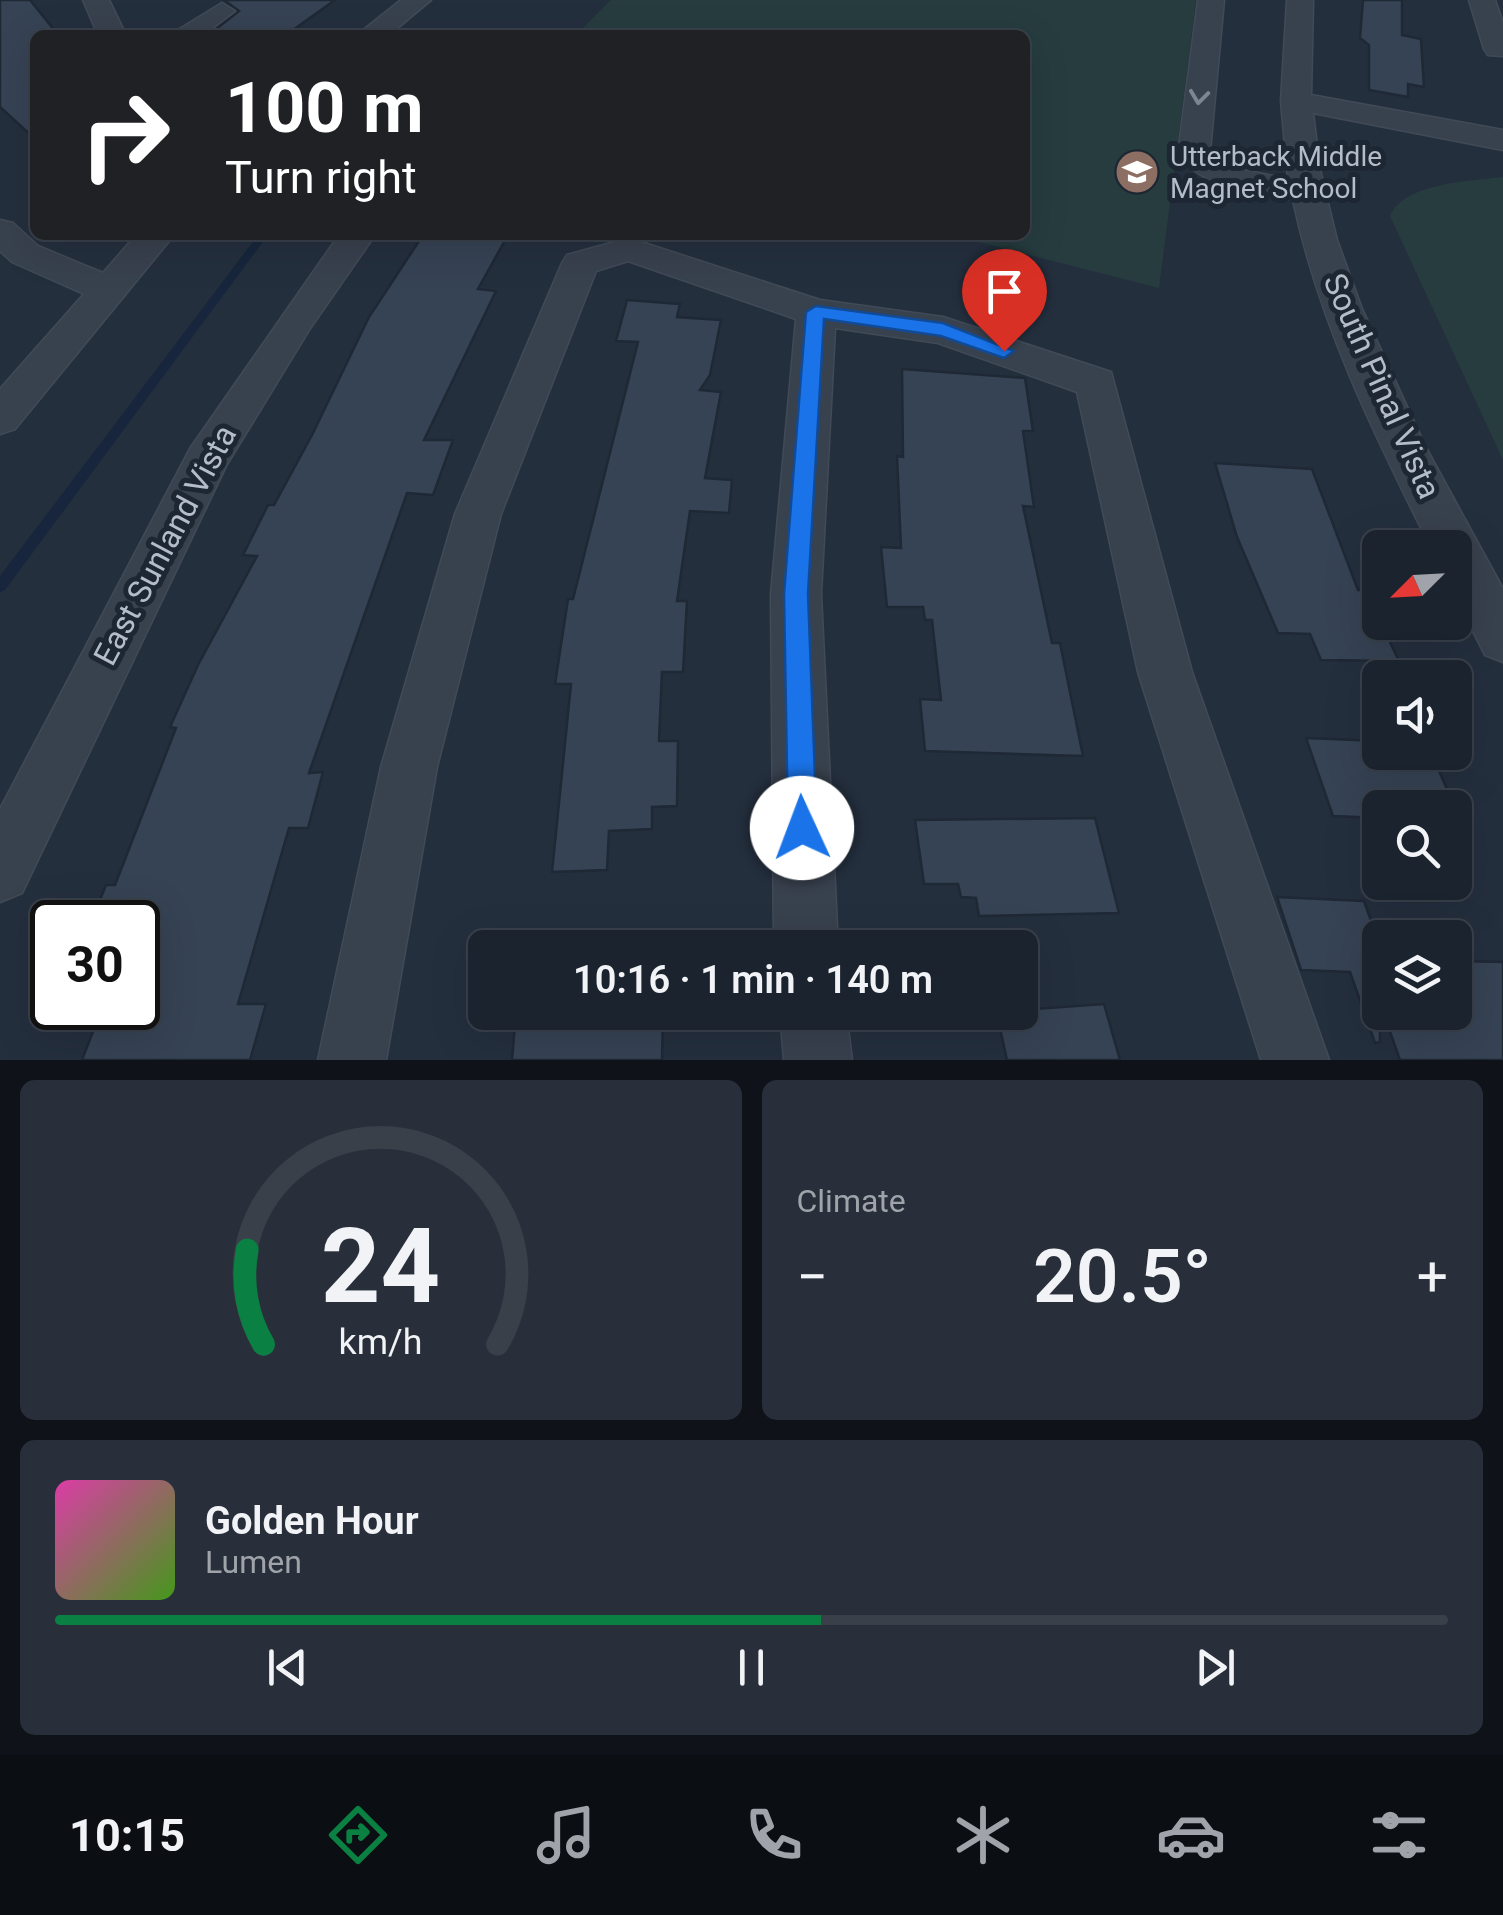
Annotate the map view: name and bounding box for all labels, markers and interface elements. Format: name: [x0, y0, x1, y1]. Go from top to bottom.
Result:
text: 100 m: [225, 67, 424, 149]
icon: right: [60, 70, 190, 200]
one-way arrow: [1189, 88, 1210, 105]
place label: Utterback Middle Magnet School: [1170, 140, 1382, 205]
school or university icon: Utterback Middle Magnet School: [1114, 149, 1160, 195]
text: Turn right: [225, 151, 417, 204]
pin: [962, 249, 1047, 352]
icon: arrive: [977, 264, 1032, 319]
street label: South Pinal Vista: [1315, 268, 1449, 504]
street label: East Sunland Vista: [86, 419, 244, 671]
north arrow: [1362, 530, 1472, 640]
map controls: [1362, 530, 1472, 1030]
button: sound: [1362, 660, 1472, 770]
position arrow: [750, 776, 854, 880]
button: search: [1362, 790, 1472, 900]
speed limit sign: 30: [30, 900, 160, 1030]
button: layers: [1362, 920, 1472, 1030]
text: 10:16 · 1 min · 140 m: [573, 958, 933, 1002]
text: Climate: [797, 1182, 906, 1220]
text: 24: [321, 1206, 440, 1327]
text: 20.5°: [1033, 1232, 1212, 1320]
text: −: [797, 1245, 828, 1309]
text: +: [1417, 1245, 1448, 1309]
text: km/h: [339, 1321, 423, 1363]
text: Golden Hour: [205, 1499, 419, 1543]
text: Lumen: [205, 1543, 302, 1581]
icon: previous: [260, 1640, 315, 1695]
icon: pause: [724, 1640, 779, 1695]
icon: next: [1188, 1640, 1243, 1695]
icon: directions: [323, 1800, 393, 1870]
icon: music: [531, 1800, 601, 1870]
icon: phone: [739, 1800, 809, 1870]
icon: climate: [948, 1800, 1018, 1870]
icon: car: [1156, 1800, 1226, 1870]
icon: filters: [1364, 1800, 1434, 1870]
text: 10:15: [69, 1809, 185, 1862]

